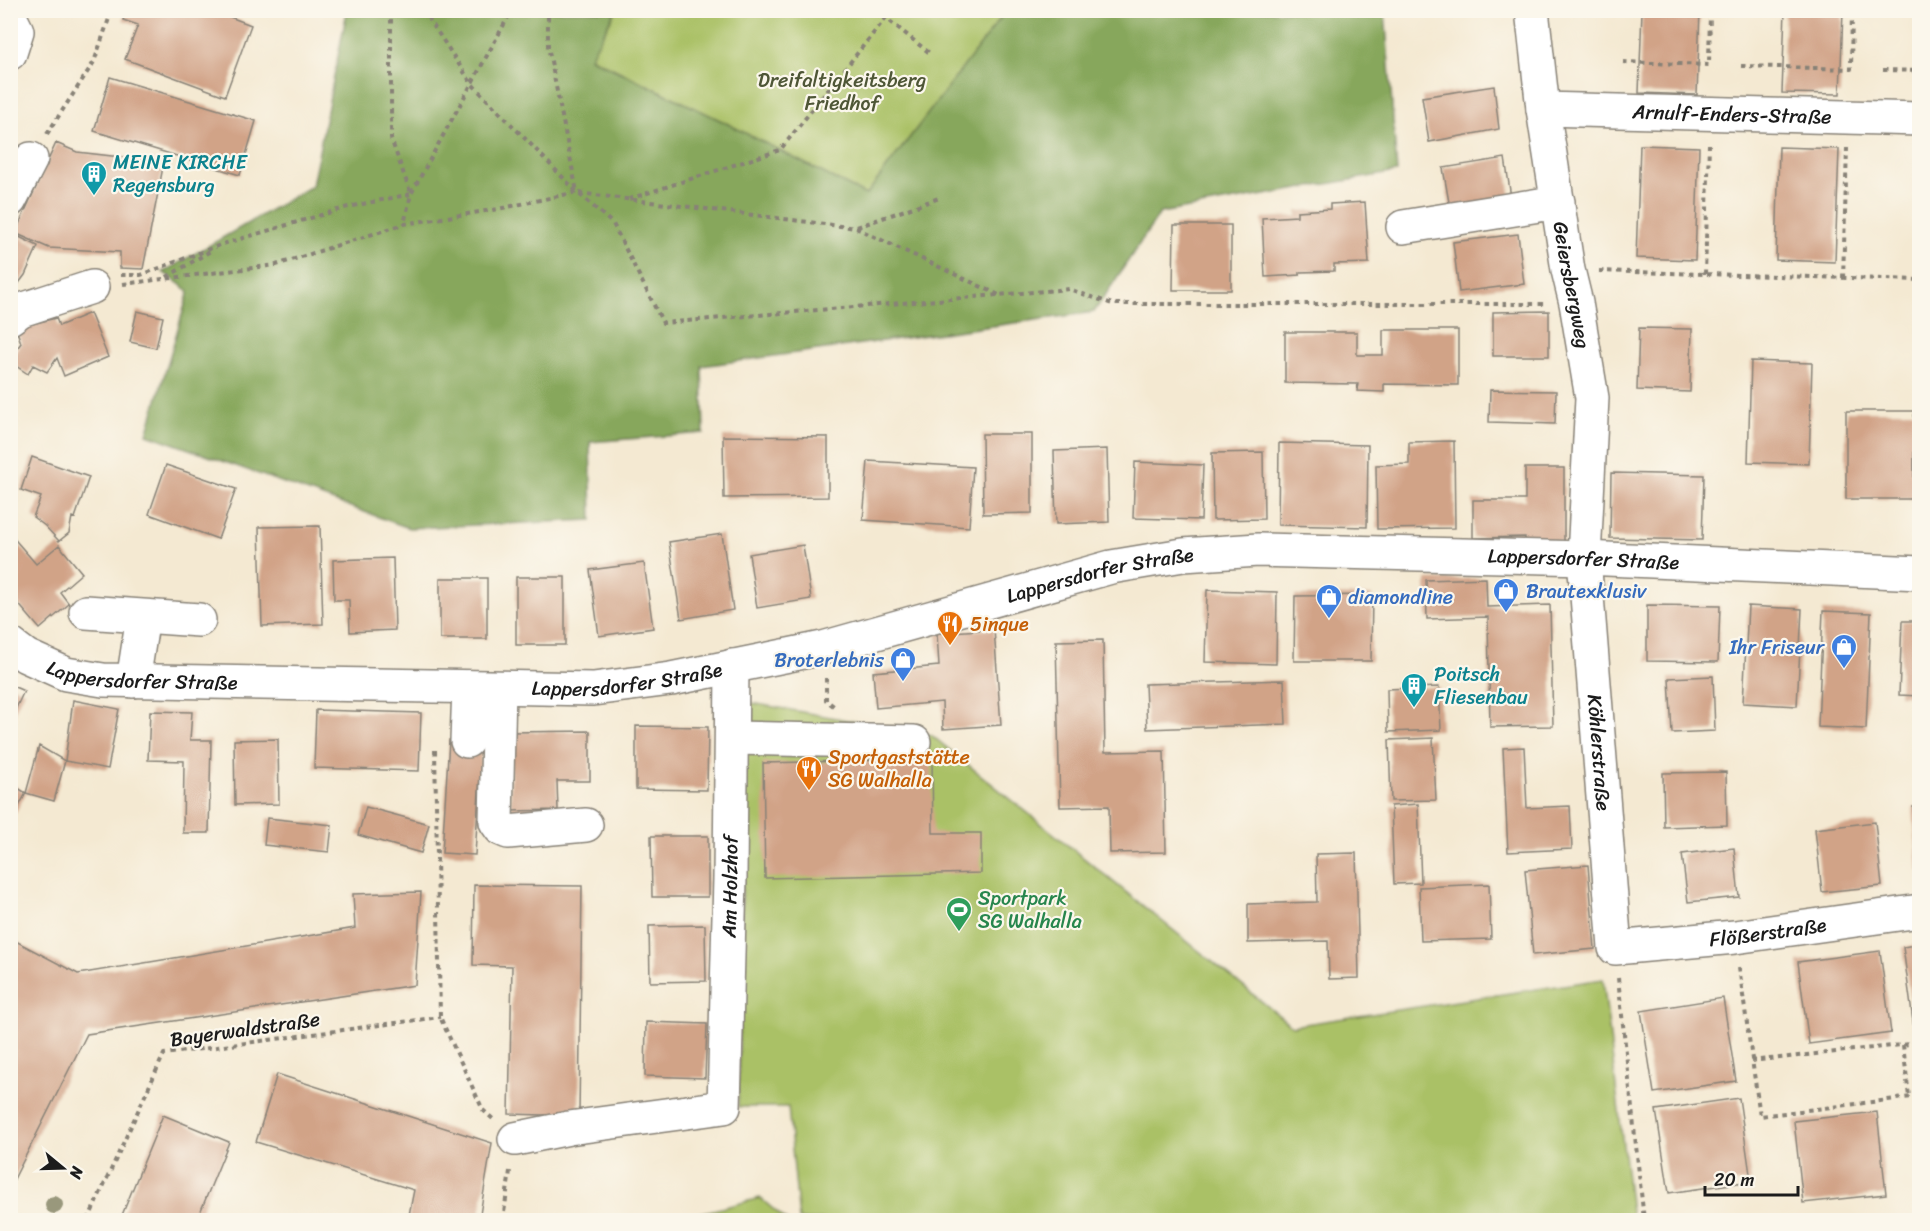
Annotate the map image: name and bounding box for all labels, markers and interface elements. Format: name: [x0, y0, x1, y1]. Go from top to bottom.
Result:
park label: Dreifaltigkeitsberg Friedhof: [758, 63, 926, 121]
street label: Arnulf-Enders-Straße: [1631, 94, 1832, 135]
place label: MEINE KIRCHE Regensburg: [113, 145, 249, 203]
building icon: MEINE KIRCHE Regensburg: [79, 159, 109, 197]
street label: Geiersbergweg: [1543, 219, 1600, 351]
street label: Lappersdorfer Straße: [1002, 537, 1195, 614]
street label: Lappersdorfer Straße: [1487, 539, 1680, 580]
place label: Brautexklusiv: [1526, 574, 1648, 609]
shop icon: Brautexklusiv: [1491, 576, 1521, 614]
place label: diamondline: [1348, 580, 1453, 615]
shop icon: diamondline: [1314, 582, 1344, 620]
place label: 5inque: [970, 607, 1029, 642]
restaurant icon: 5inque: [935, 609, 965, 647]
place label: Ihr Friseur: [1728, 630, 1826, 665]
shop icon: Ihr Friseur: [1829, 632, 1859, 670]
place label: Broterlebnis: [774, 643, 885, 678]
shop icon: Broterlebnis: [888, 645, 918, 683]
street label: Lappersdorfer Straße: [41, 650, 238, 700]
street label: Lappersdorfer Straße: [531, 652, 726, 707]
place label: Poitsch Fliesenbau: [1434, 657, 1528, 715]
building icon: Poitsch Fliesenbau: [1399, 671, 1429, 709]
street label: Köhlerstraße: [1577, 693, 1621, 812]
place label: Sportgaststätte SG Walhalla: [828, 740, 970, 798]
restaurant icon: Sportgaststätte SG Walhalla: [794, 754, 824, 792]
street label: Am Holzhof: [711, 833, 748, 939]
place label: Sportpark SG Walhalla: [978, 881, 1082, 939]
sports icon: Sportpark SG Walhalla: [944, 895, 974, 933]
street label: Flößerstraße: [1708, 907, 1829, 957]
street label: Bayerwaldstraße: [168, 1002, 322, 1057]
north arrow: [33, 1138, 93, 1198]
scale bar: [1705, 1159, 1798, 1197]
text: N: [61, 1162, 93, 1184]
text: 20 m: [1714, 1164, 1754, 1196]

